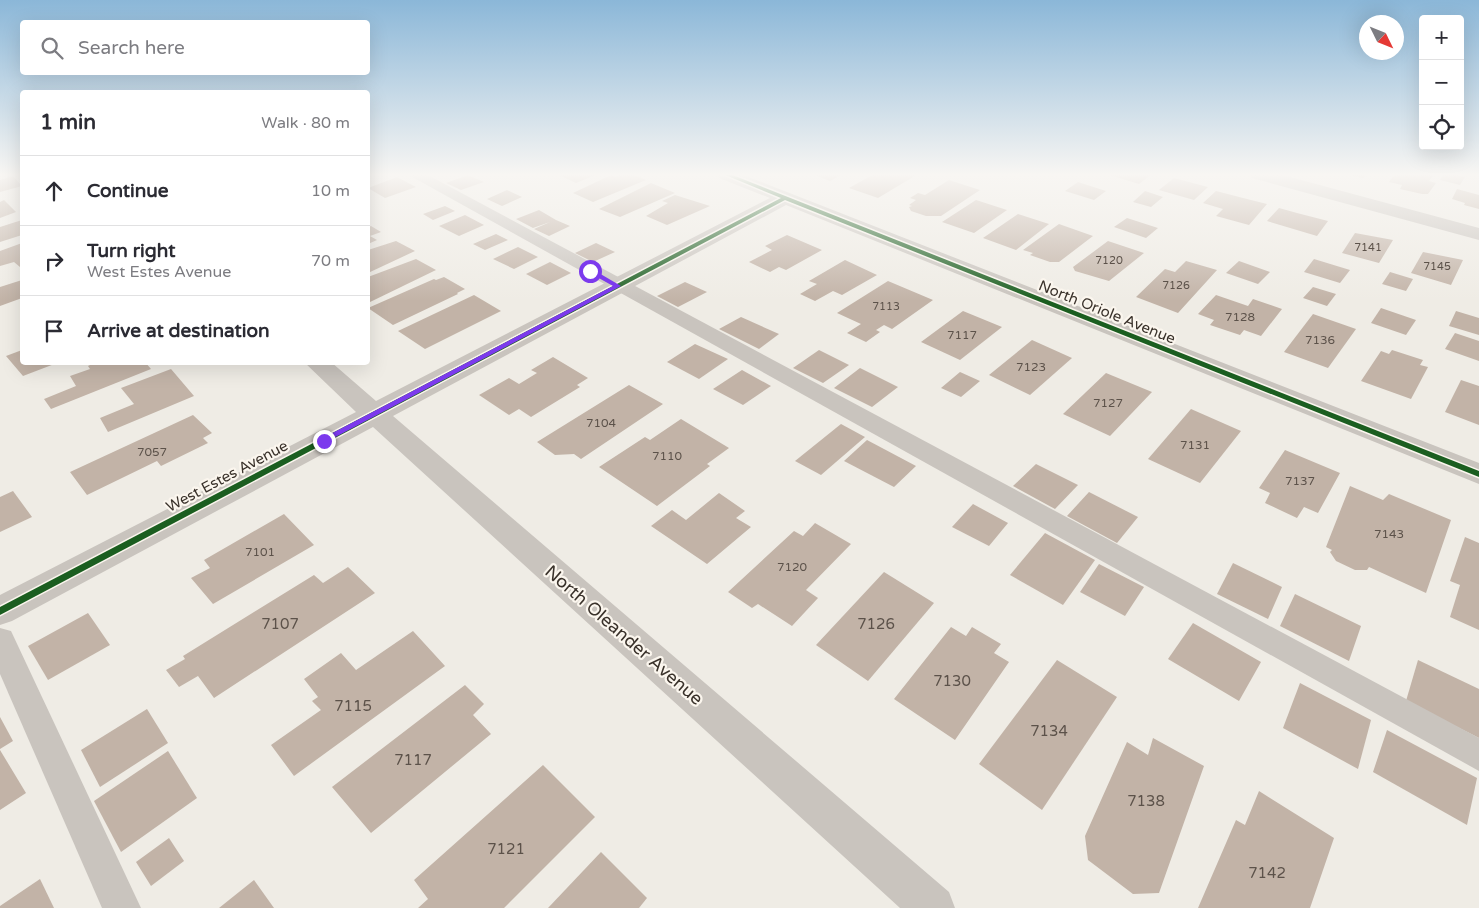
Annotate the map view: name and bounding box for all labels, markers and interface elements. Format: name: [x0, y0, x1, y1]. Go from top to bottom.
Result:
north arrow: [1359, 15, 1404, 60]
map controls: [1419, 15, 1464, 150]
button: +: [1419, 15, 1464, 60]
search box: [20, 20, 370, 75]
icon: search: [38, 34, 66, 62]
text: Search here: [78, 37, 185, 59]
button: −: [1419, 60, 1464, 105]
button: locate: [1419, 105, 1464, 150]
text: 1 min: [40, 110, 96, 135]
text: Walk · 80 m: [261, 113, 350, 133]
icon: ahead: [40, 177, 68, 205]
text: Continue: [87, 180, 169, 202]
text: 10 m: [311, 181, 350, 201]
text: Turn right: [87, 240, 175, 262]
house number: 7141: [1354, 241, 1382, 254]
icon: right: [40, 247, 68, 275]
text: 70 m: [311, 251, 350, 271]
house number: 7120: [1095, 254, 1123, 267]
route start: [579, 260, 602, 283]
house number: 7145: [1423, 260, 1451, 273]
text: West Estes Avenue: [87, 262, 231, 282]
street label: North Oriole Avenue: [1036, 276, 1178, 348]
house number: 7126: [1162, 279, 1190, 292]
house number: 7113: [872, 300, 900, 313]
house number: 7128: [1225, 310, 1255, 324]
icon: arrive: [40, 317, 68, 345]
text: Arrive at destination: [87, 320, 270, 342]
house number: 7117: [947, 328, 977, 342]
house number: 7136: [1305, 333, 1335, 347]
house number: 7123: [1016, 360, 1046, 374]
house number: 7127: [1093, 396, 1123, 410]
house number: 7104: [586, 416, 617, 430]
route end: [313, 430, 336, 453]
street label: West Estes Avenue: [163, 436, 291, 516]
house number: 7131: [1180, 438, 1210, 452]
house number: 7057: [137, 445, 167, 459]
house number: 7110: [652, 449, 683, 463]
house number: 7137: [1285, 474, 1315, 488]
house number: 7143: [1374, 527, 1404, 541]
house number: 7101: [245, 545, 275, 559]
street label: North Oleander Avenue: [540, 560, 708, 710]
house number: 7120: [777, 560, 808, 574]
house number: 7107: [261, 615, 299, 633]
house number: 7126: [857, 615, 895, 633]
house number: 7130: [933, 672, 971, 690]
house number: 7115: [334, 697, 372, 715]
house number: 7134: [1030, 722, 1068, 740]
house number: 7117: [394, 751, 432, 769]
house number: 7138: [1127, 792, 1165, 810]
house number: 7121: [487, 840, 525, 858]
house number: 7142: [1248, 864, 1286, 882]

